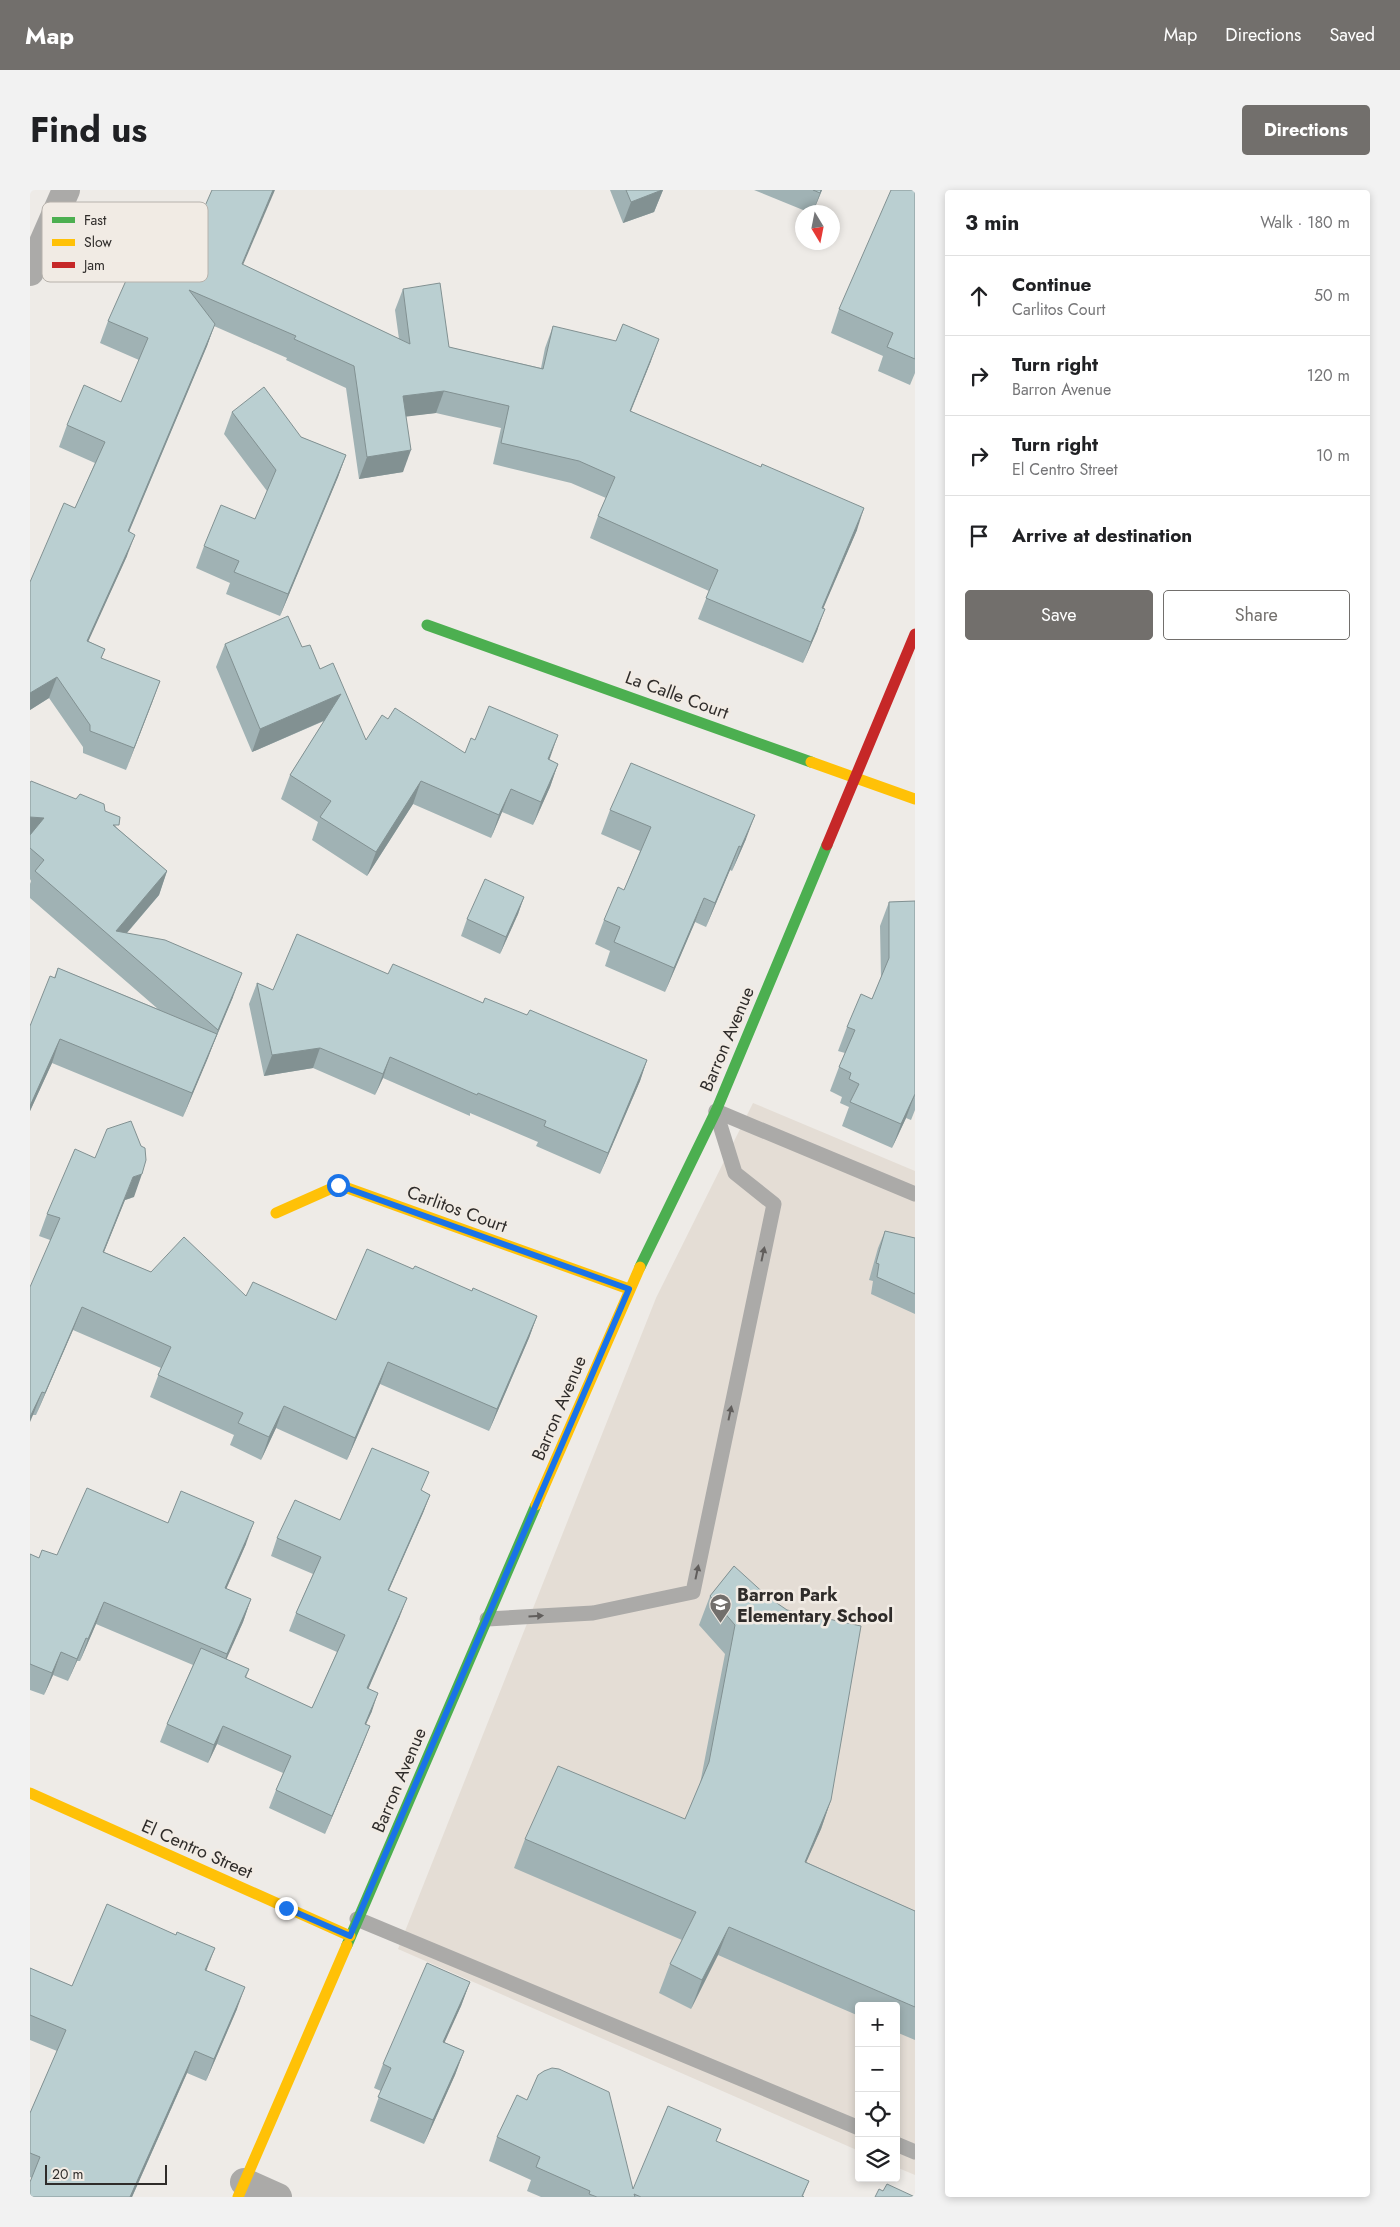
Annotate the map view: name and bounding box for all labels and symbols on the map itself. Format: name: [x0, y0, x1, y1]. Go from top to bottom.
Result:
legend: [42, 202, 208, 282]
north arrow: [795, 205, 840, 250]
text: Fast: [84, 210, 107, 230]
text: Slow: [84, 232, 112, 252]
text: Jam: [82, 255, 105, 275]
street label: La Calle Court: [622, 664, 733, 726]
street label: Barron Avenue: [693, 983, 761, 1095]
route start: [327, 1174, 350, 1197]
street label: Carlitos Court: [403, 1179, 511, 1239]
one-way arrow: [759, 1246, 767, 1261]
street label: Barron Avenue: [525, 1352, 593, 1464]
one-way arrow: [726, 1405, 734, 1420]
one-way arrow: [693, 1564, 701, 1579]
place label: Barron Park Elementary School: [737, 1582, 893, 1629]
school or university icon: Barron Park Elementary School: [709, 1593, 733, 1624]
one-way arrow: [528, 1612, 544, 1620]
street label: Barron Avenue: [365, 1724, 433, 1836]
street label: El Centro Street: [137, 1813, 257, 1885]
route end: [275, 1897, 298, 1920]
scale bar: [45, 2162, 168, 2185]

